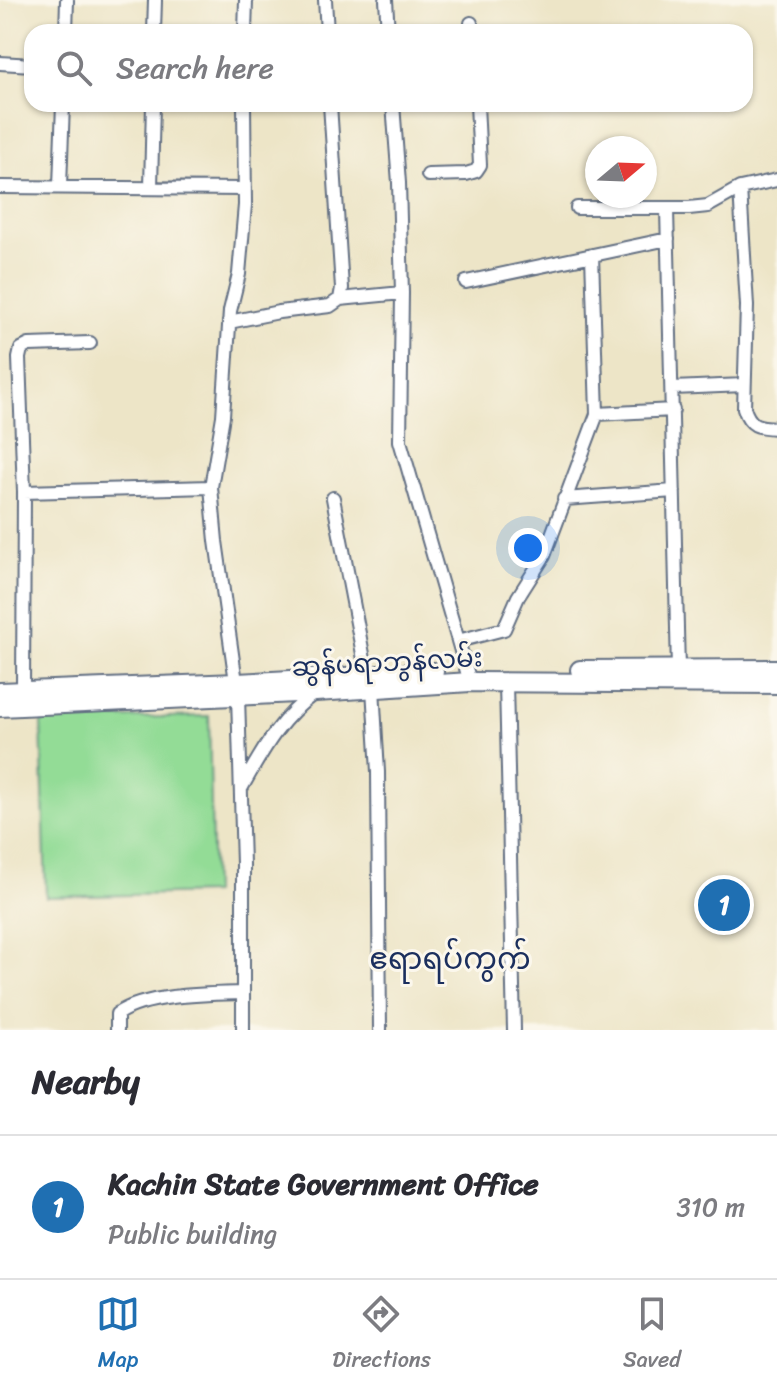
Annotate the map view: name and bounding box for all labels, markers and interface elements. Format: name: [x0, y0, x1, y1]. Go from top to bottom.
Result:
search box: [24, 24, 753, 112]
text: Search here: [116, 41, 274, 95]
icon: search: [52, 46, 96, 90]
north arrow: [585, 136, 657, 208]
your location: [508, 528, 548, 568]
street label: ဆွန်ပရာဘွန်လမ်း: [290, 634, 484, 690]
pin: 1: [698, 875, 750, 935]
district label: ဧရာရပ်ကွက်: [369, 932, 531, 986]
text: Nearby: [32, 1052, 140, 1112]
text: Kachin State Government Office: [108, 1157, 539, 1211]
text: 1: [52, 1184, 64, 1230]
text: 310 m: [676, 1184, 745, 1230]
text: Public building: [108, 1211, 277, 1257]
tab: Map: [96, 1292, 140, 1379]
tab: Directions: [332, 1292, 431, 1379]
tab: Saved: [623, 1292, 681, 1379]

